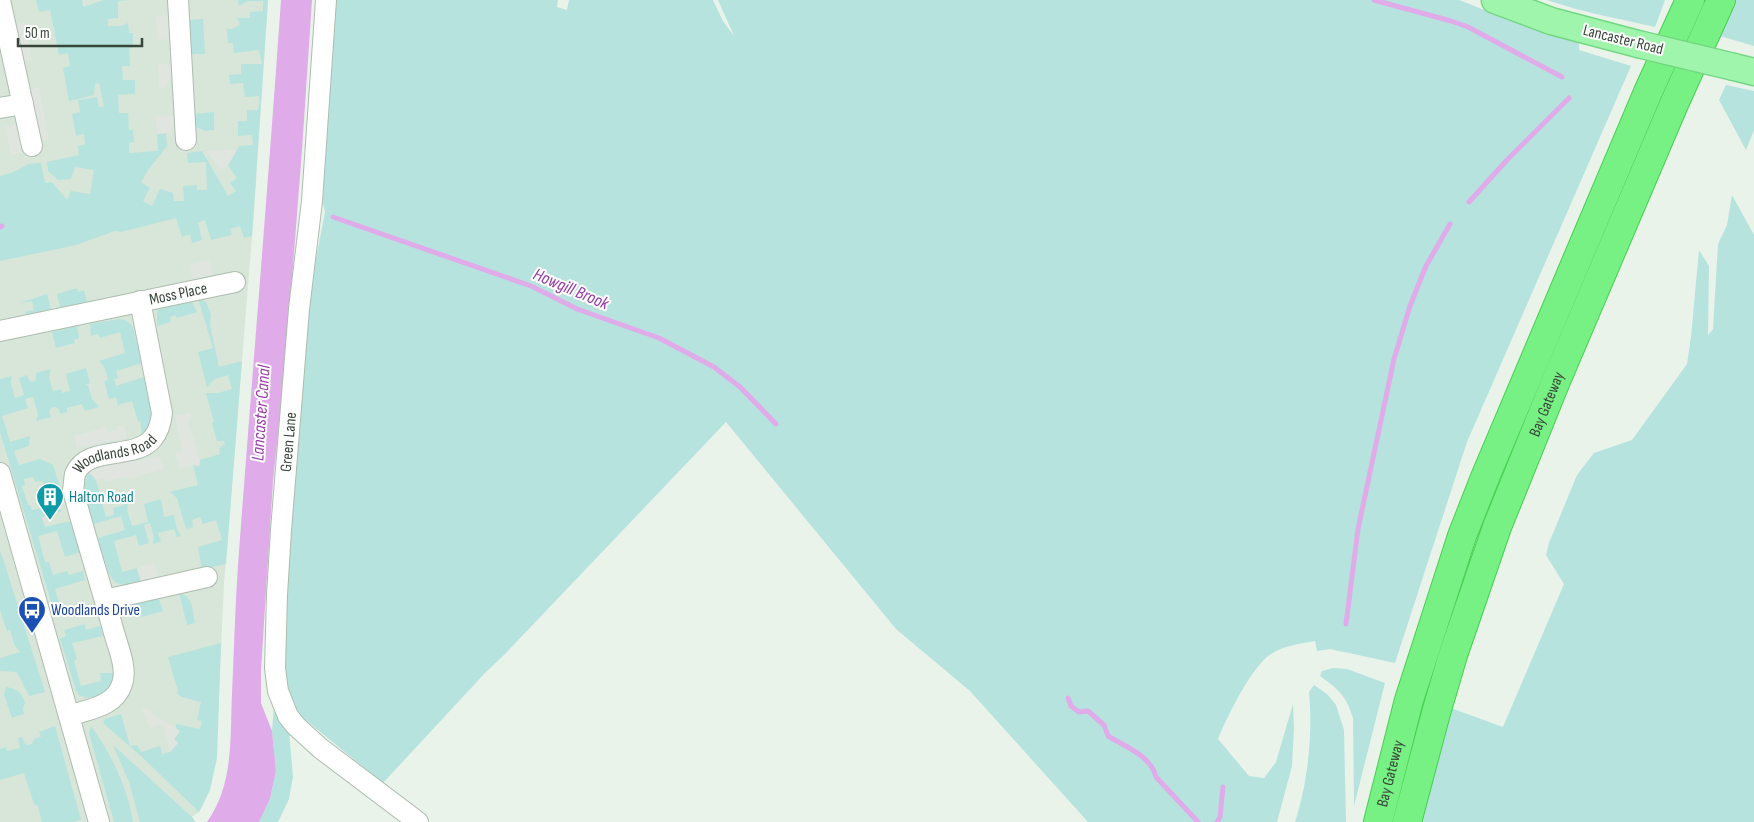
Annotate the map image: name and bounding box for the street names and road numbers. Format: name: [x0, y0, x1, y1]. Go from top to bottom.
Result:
street label: Lancaster Road: [1581, 21, 1665, 59]
street label: Moss Place: [147, 279, 209, 309]
street label: Bay Gateway: [1525, 369, 1568, 439]
street label: Green Lane: [277, 411, 301, 473]
street label: Woodlands Road: [69, 431, 161, 477]
street label: Bay Gateway: [1373, 738, 1408, 809]

